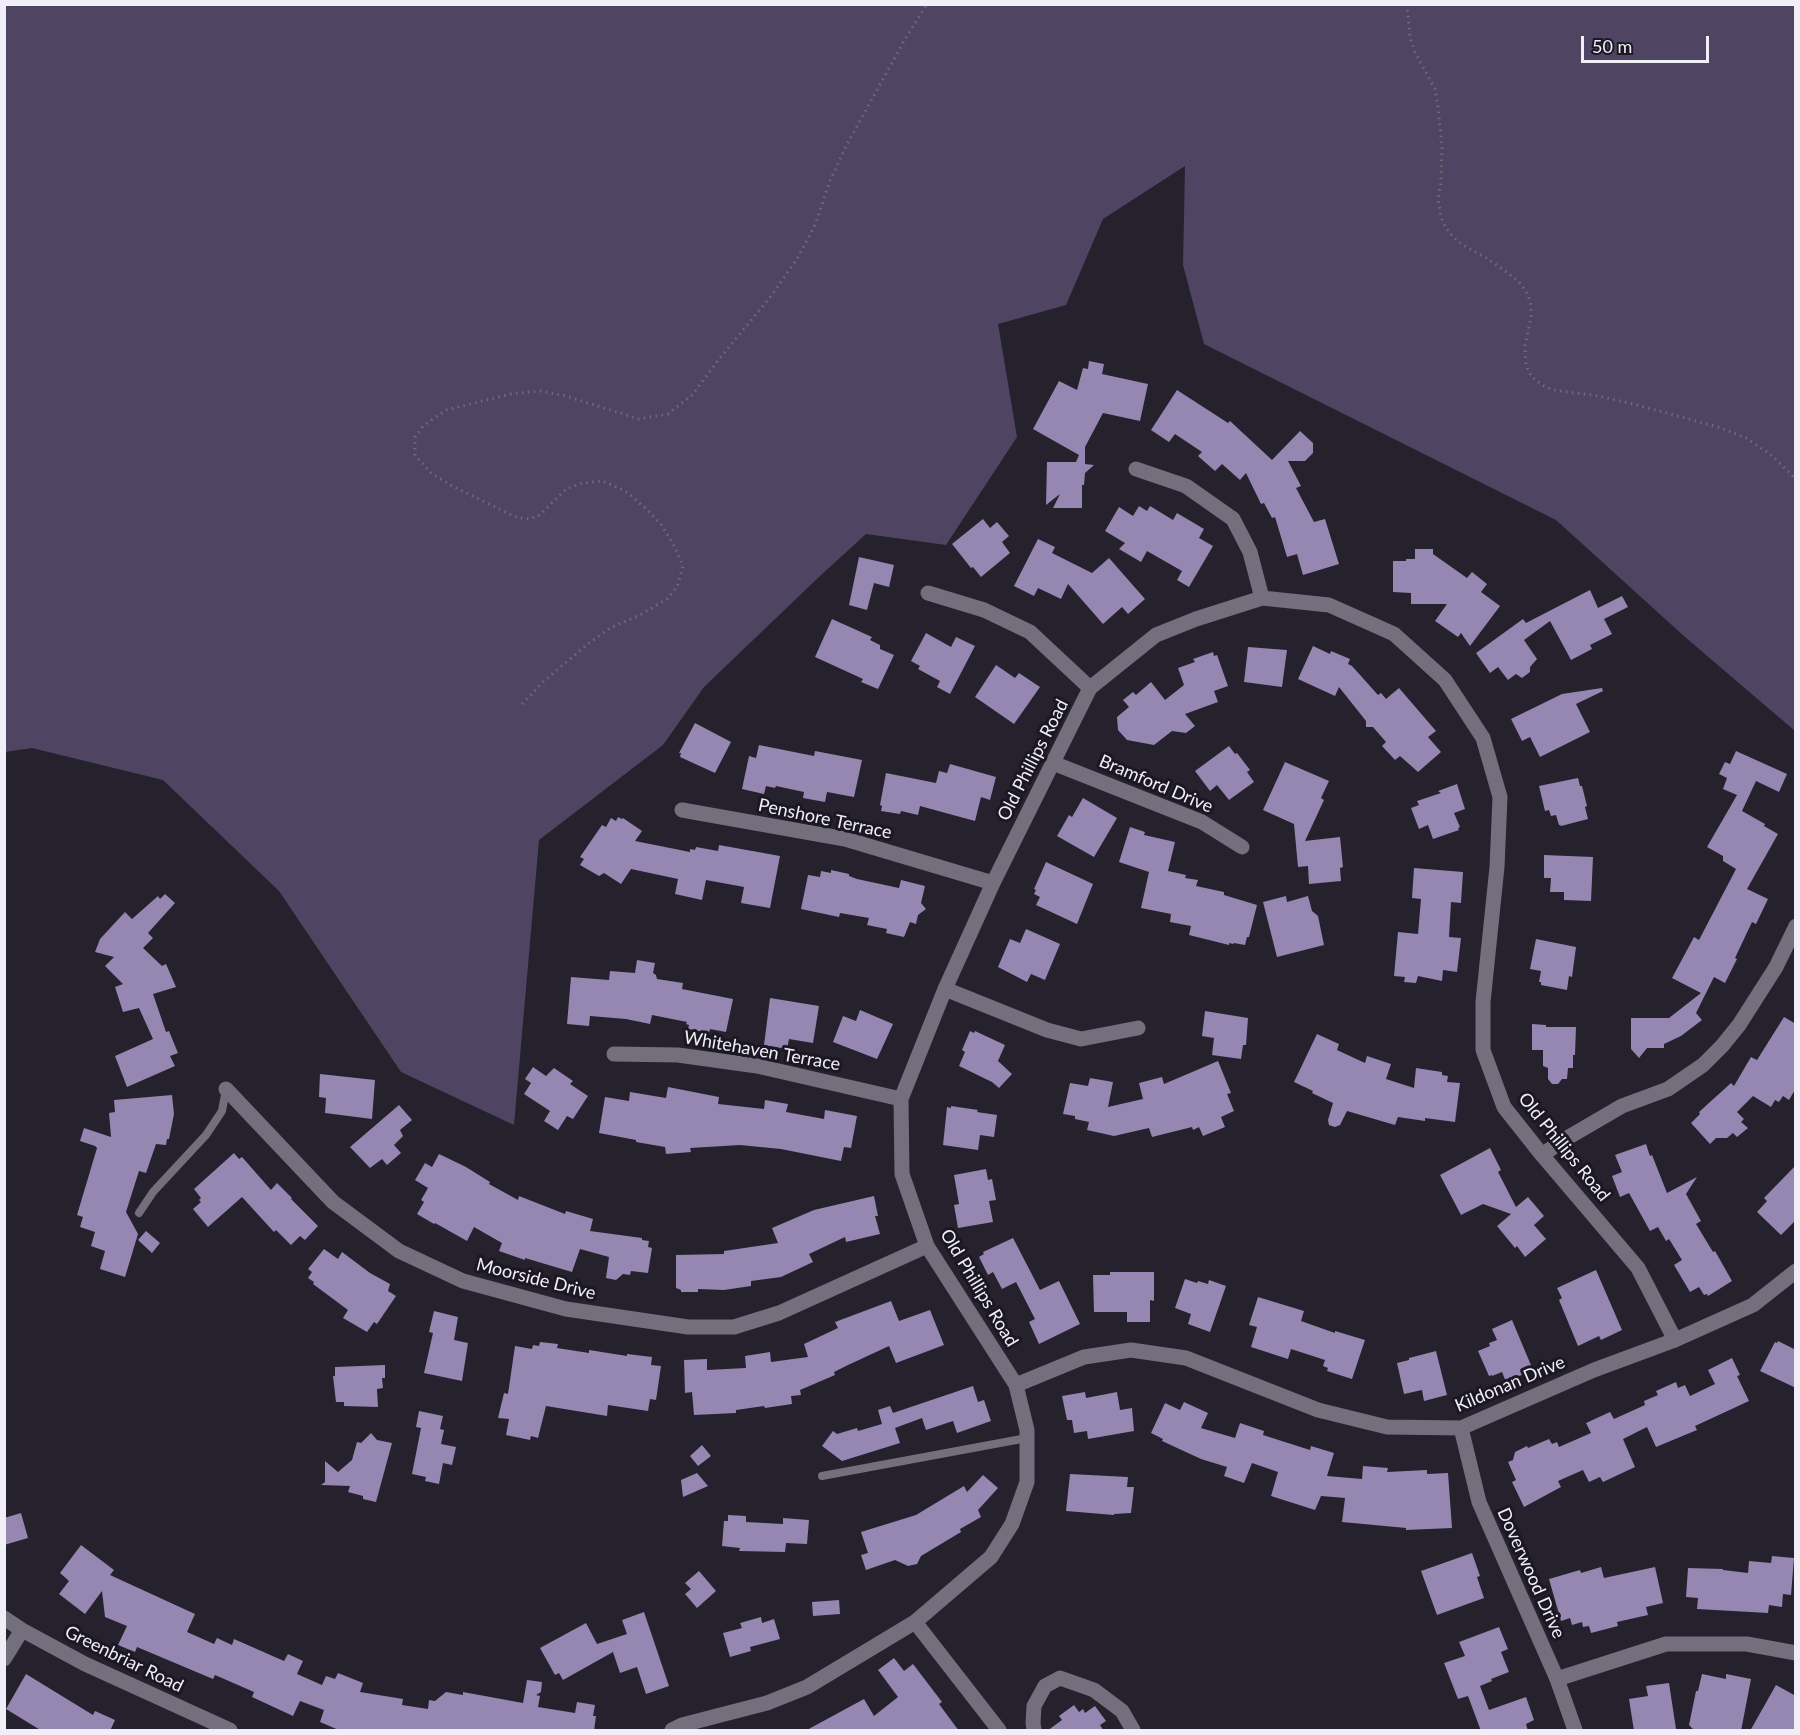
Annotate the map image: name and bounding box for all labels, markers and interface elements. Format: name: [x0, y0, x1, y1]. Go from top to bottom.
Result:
scale bar: [1584, 24, 1712, 62]
text: 50 m: [1592, 35, 1632, 57]
street label: Old Phillips Road: [993, 696, 1073, 824]
street label: Bramford Drive: [1096, 750, 1216, 818]
street label: Penshore Terrace: [756, 794, 894, 844]
street label: Whitehaven Terrace: [682, 1027, 842, 1075]
street label: Old Phillips Road: [1514, 1088, 1614, 1206]
street label: Old Phillips Road: [935, 1225, 1023, 1351]
street label: Moorside Drive: [474, 1254, 598, 1304]
street label: Kildonan Drive: [1452, 1351, 1568, 1417]
street label: Doverwood Drive: [1493, 1504, 1569, 1642]
street label: Greenbriar Road: [61, 1621, 187, 1697]

